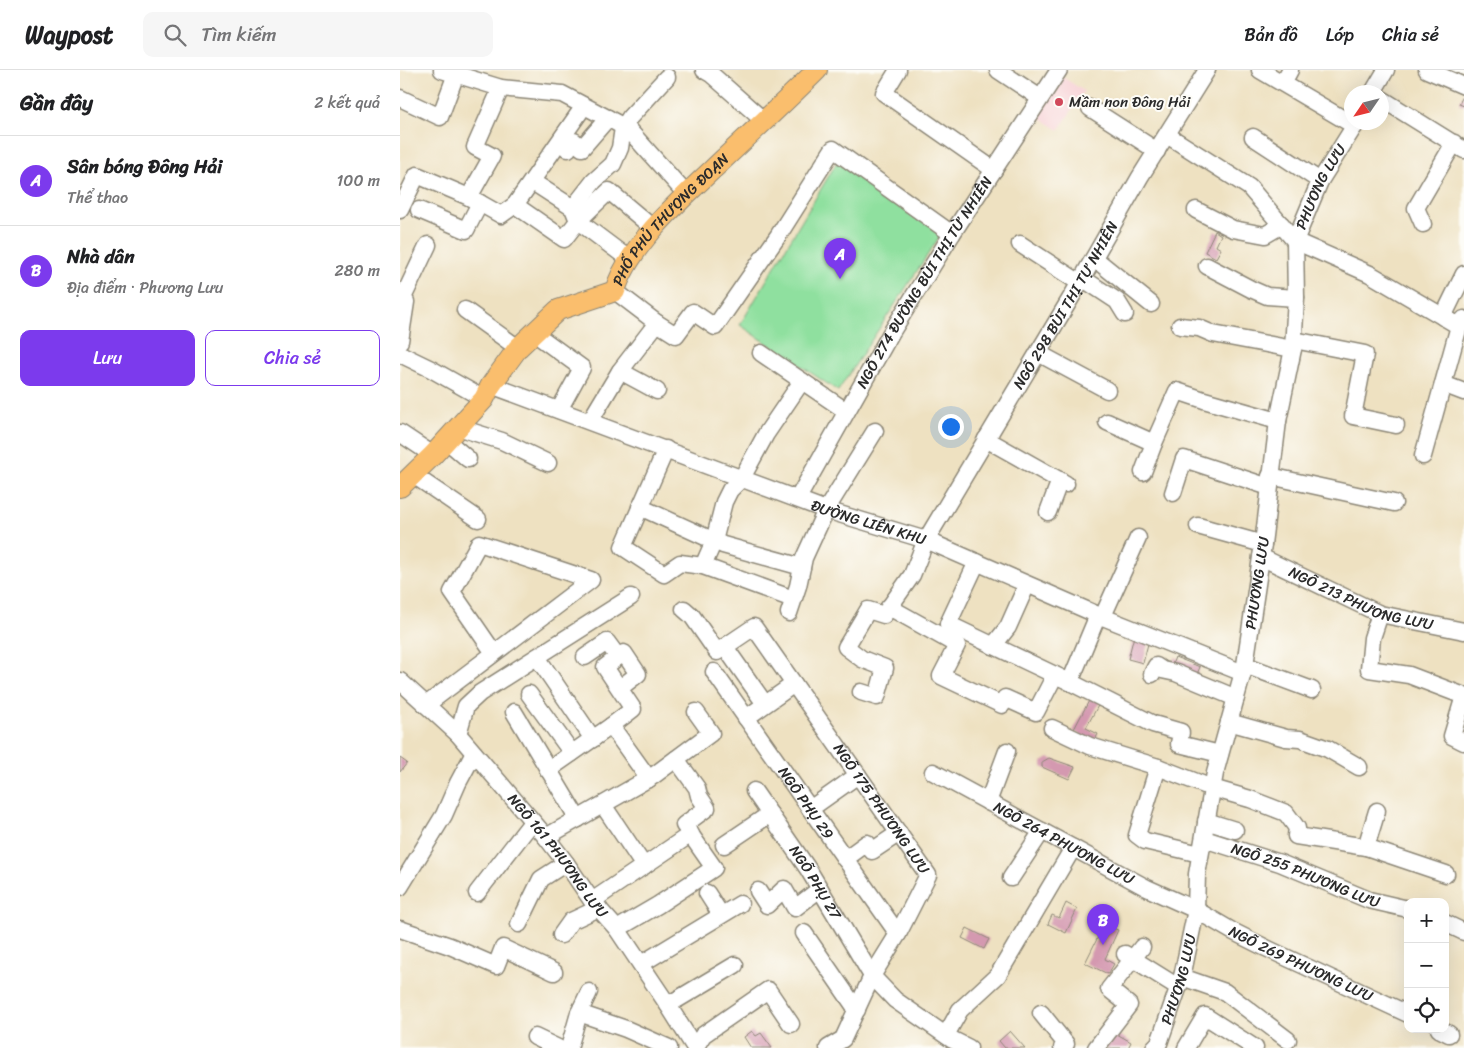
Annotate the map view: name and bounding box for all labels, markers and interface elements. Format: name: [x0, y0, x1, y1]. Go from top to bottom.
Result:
search box: [143, 12, 493, 57]
text: Waypost: [25, 14, 113, 56]
text: Tìm kiếm: [201, 18, 276, 51]
text: Bản đồ: [1244, 19, 1298, 51]
text: Lớp: [1326, 19, 1354, 51]
text: Chia sẻ: [1382, 19, 1439, 51]
icon: search: [161, 21, 189, 49]
text: Gần đây: [20, 84, 93, 122]
north arrow: [1344, 85, 1389, 130]
text: 2 kết quả: [314, 88, 380, 117]
place label: Mầm non Đông Hải: [1069, 89, 1191, 115]
marker: Mầm non Đông Hải: [1053, 96, 1065, 108]
street label: PHƯƠNG LƯU: [1288, 138, 1354, 234]
street label: PHỐ PHỦ THƯỢNG ĐOẠN: [605, 146, 736, 290]
text: Sân bóng Đông Hải: [67, 150, 222, 183]
text: A: [31, 166, 41, 195]
text: 100 m: [336, 166, 380, 195]
street label: NGÕ 274 ĐƯỜNG BÙI THỊ TỪ NHIÊN: [849, 171, 1000, 393]
text: Thể thao: [67, 183, 128, 212]
street label: NGÕ 298 BÙI THỊ TỰ NHIÊN: [1006, 216, 1125, 394]
pin: A: [824, 238, 856, 279]
text: Nhà dân: [67, 240, 134, 273]
text: B: [31, 256, 41, 285]
text: 280 m: [335, 256, 380, 285]
text: Địa điểm · Phương Lưu: [67, 273, 223, 302]
button: Lưu: [20, 330, 195, 386]
button: Chia sẻ: [205, 330, 380, 386]
your location: [938, 414, 964, 440]
street label: ĐƯỜNG LIÊN KHU: [807, 492, 930, 552]
street label: PHƯƠNG LƯU: [1237, 534, 1277, 631]
street label: NGÕ 213 PHƯƠNG LƯU: [1284, 559, 1437, 638]
street label: NGÕ 175 PHƯƠNG LƯU: [826, 738, 937, 880]
street label: NGÕ PHỤ 29: [771, 761, 841, 845]
street label: NGÕ 161 PHƯƠNG LƯU: [501, 787, 615, 925]
street label: NGÕ 264 PHƯƠNG LƯU: [989, 794, 1140, 892]
street label: NGÕ 255 PHƯƠNG LƯU: [1228, 835, 1383, 915]
street label: NGÕ PHỤ 27: [782, 840, 849, 926]
map controls: [1404, 898, 1449, 1033]
button: +: [1404, 898, 1449, 943]
pin: B: [1087, 904, 1119, 945]
street label: NGÕ 269 PHƯƠNG LƯU: [1224, 918, 1378, 1009]
street label: PHƯƠNG LƯU: [1153, 931, 1204, 1028]
button: −: [1404, 943, 1449, 988]
button: locate: [1404, 988, 1449, 1033]

